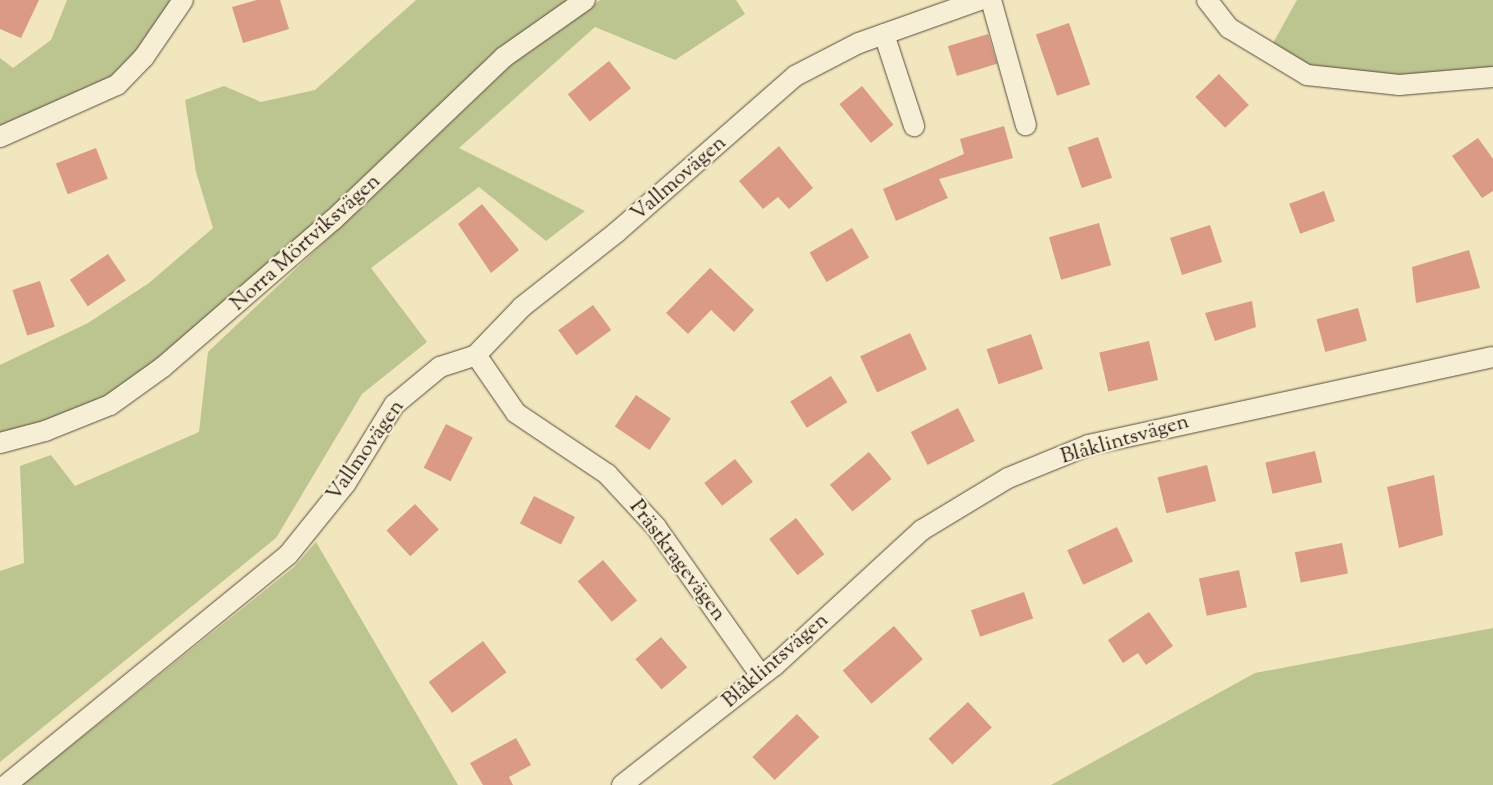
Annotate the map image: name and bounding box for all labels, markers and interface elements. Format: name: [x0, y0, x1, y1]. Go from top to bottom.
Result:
street label: Vallmovägen: [626, 131, 732, 227]
street label: Norra Mörtviksvägen: [226, 169, 386, 317]
street label: Vallmovägen: [322, 396, 410, 506]
street label: Blåklintsvägen: [1058, 410, 1192, 470]
street label: Prästkragevägen: [623, 495, 731, 627]
street label: Blåklintsvägen: [718, 608, 834, 714]

